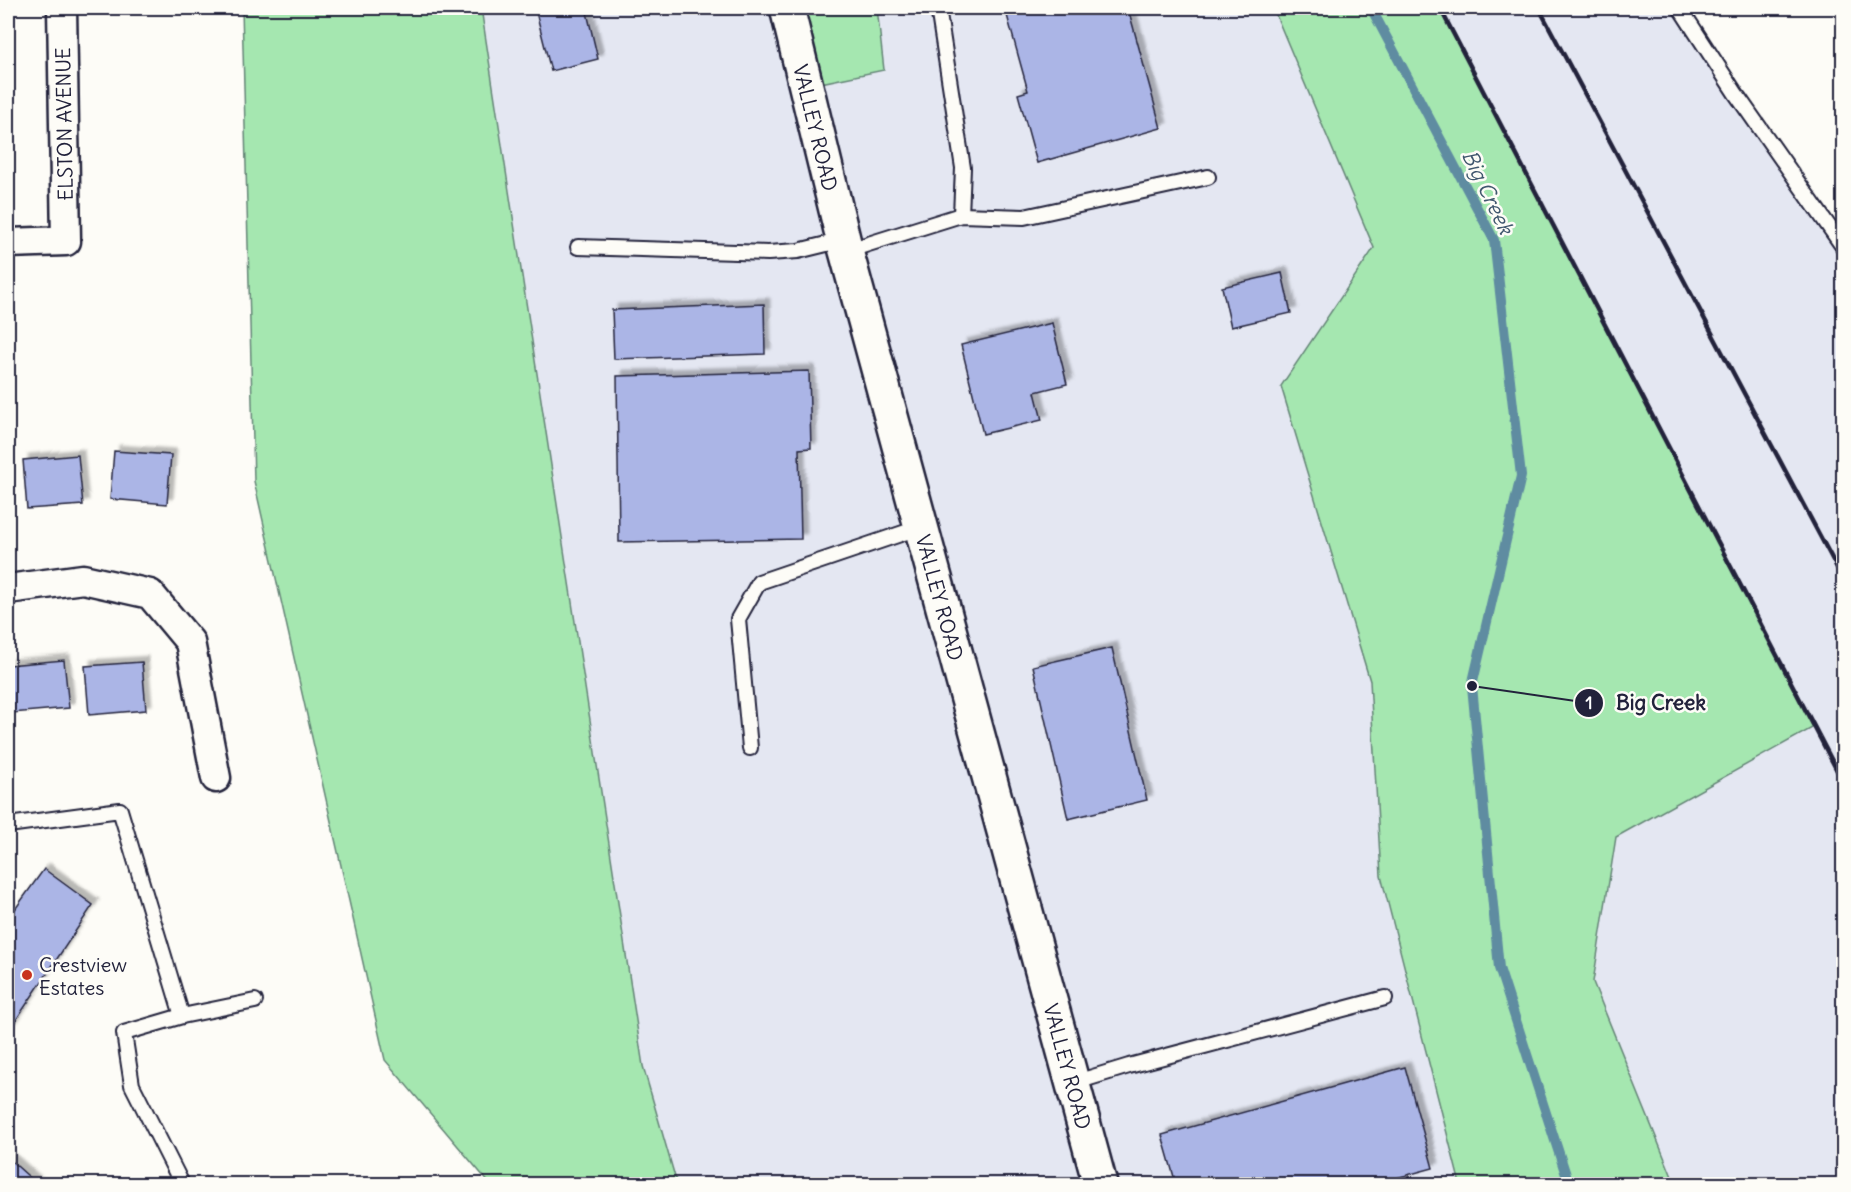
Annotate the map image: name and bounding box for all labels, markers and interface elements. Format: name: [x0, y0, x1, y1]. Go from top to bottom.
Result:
street label: ELSTON AVENUE: [50, 47, 78, 201]
street label: VALLEY ROAD: [789, 62, 843, 193]
water label: Big Creek: [1456, 146, 1520, 240]
street label: VALLEY ROAD: [911, 532, 969, 663]
callout: Big Creek: [1574, 683, 1718, 722]
text: Big Creek: [1616, 689, 1706, 716]
text: 1: [1585, 691, 1593, 714]
place label: Crestview Estates: [39, 952, 127, 1000]
marker: Crestview Estates: [20, 968, 34, 982]
street label: VALLEY ROAD: [1039, 1001, 1097, 1132]

